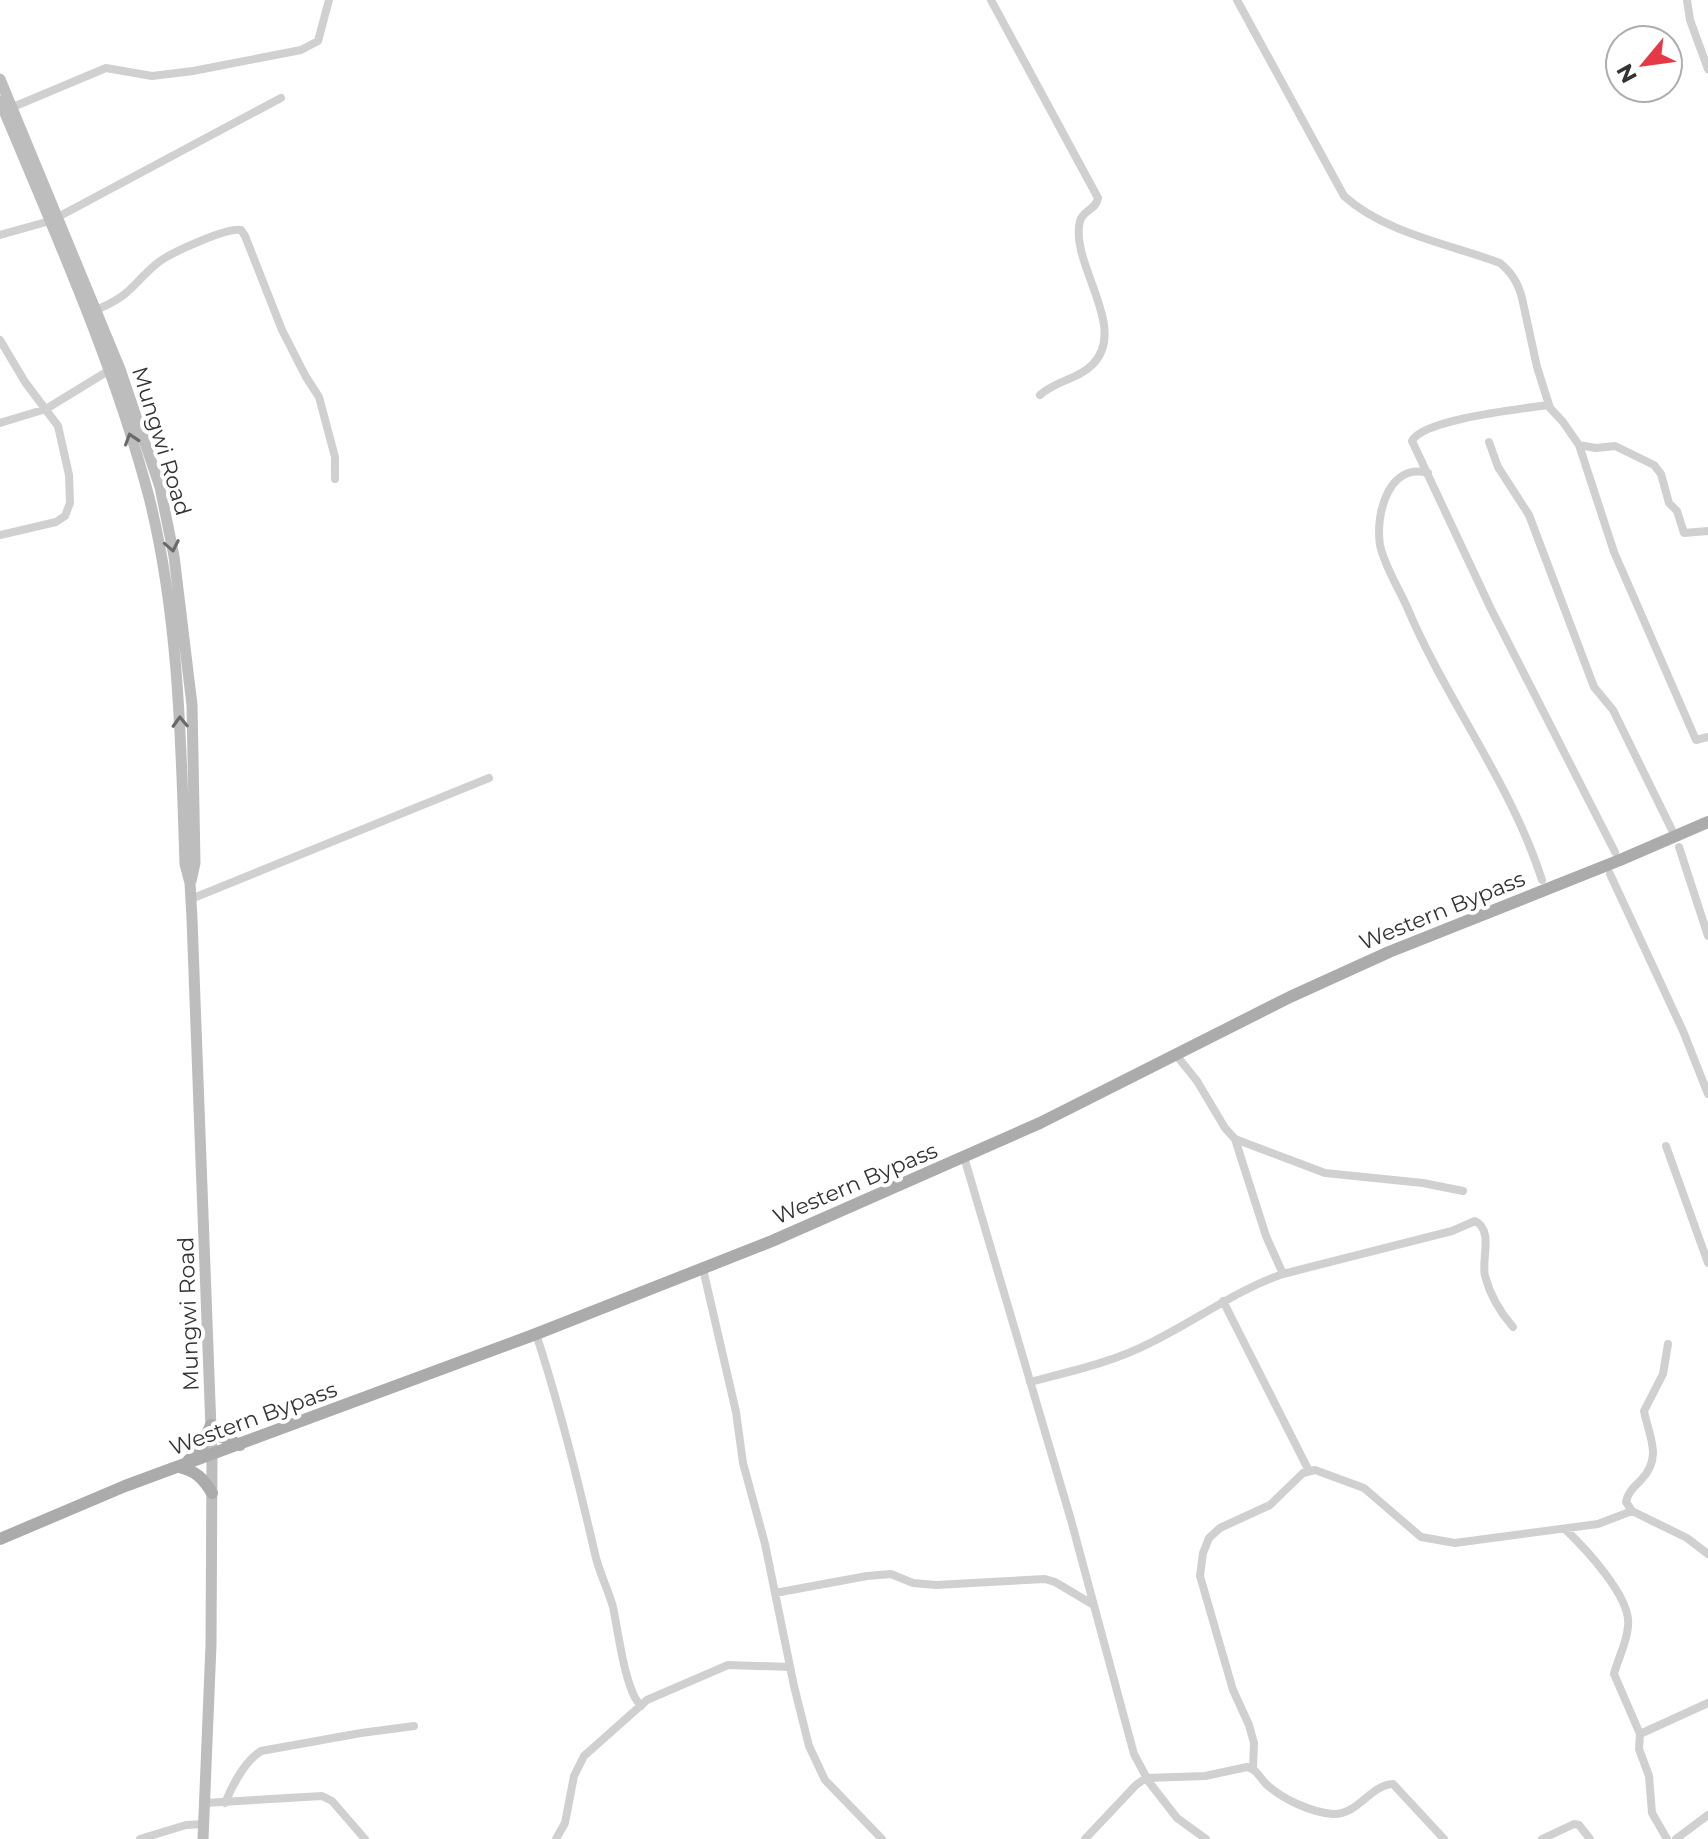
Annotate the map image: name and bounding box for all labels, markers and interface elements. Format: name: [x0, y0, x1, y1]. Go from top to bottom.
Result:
north arrow: [1604, 24, 1684, 104]
text: N: [1611, 59, 1643, 88]
street label: Mungwi Road: [126, 363, 197, 519]
one-way arrow: [124, 433, 140, 447]
one-way arrow: [163, 538, 180, 552]
one-way arrow: [172, 715, 189, 728]
street label: Western Bypass: [1355, 865, 1529, 956]
street label: Western Bypass: [769, 1137, 942, 1230]
street label: Mungwi Road: [172, 1236, 205, 1392]
street label: Western Bypass: [166, 1376, 341, 1461]

